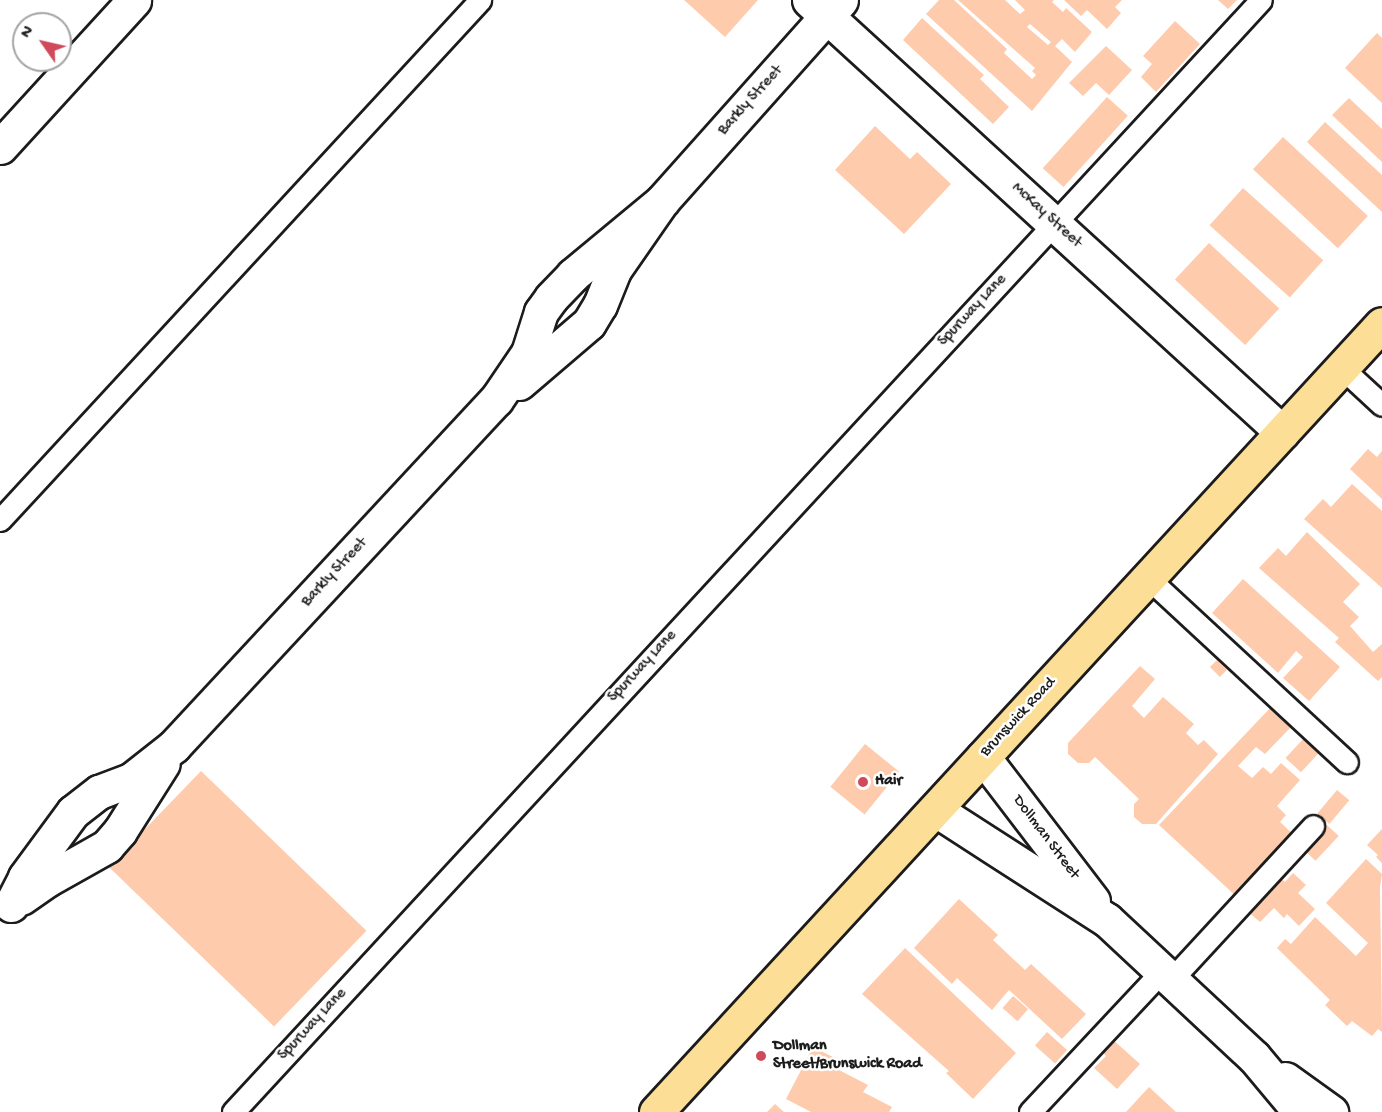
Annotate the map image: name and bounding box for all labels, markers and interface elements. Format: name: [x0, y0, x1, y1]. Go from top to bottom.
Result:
north arrow: [12, 12, 72, 72]
text: N: [18, 23, 39, 42]
street label: Barkly Street: [715, 62, 787, 140]
street label: McKay Street: [1007, 179, 1085, 253]
street label: Spurway Lane: [935, 271, 1011, 351]
street label: Barkly Street: [298, 534, 372, 612]
street label: Spurway Lane: [605, 627, 681, 707]
street label: Brunswick Road: [977, 674, 1061, 762]
place label: Hair: [875, 772, 902, 792]
marker: Hair: [856, 775, 870, 789]
street label: Dollman Street: [1007, 792, 1083, 884]
street label: Spurway Lane: [275, 985, 351, 1065]
place label: Dollman Street/Brunswick Road: [773, 1037, 922, 1075]
marker: Dollman Street/Brunswick Road: [754, 1049, 768, 1063]

